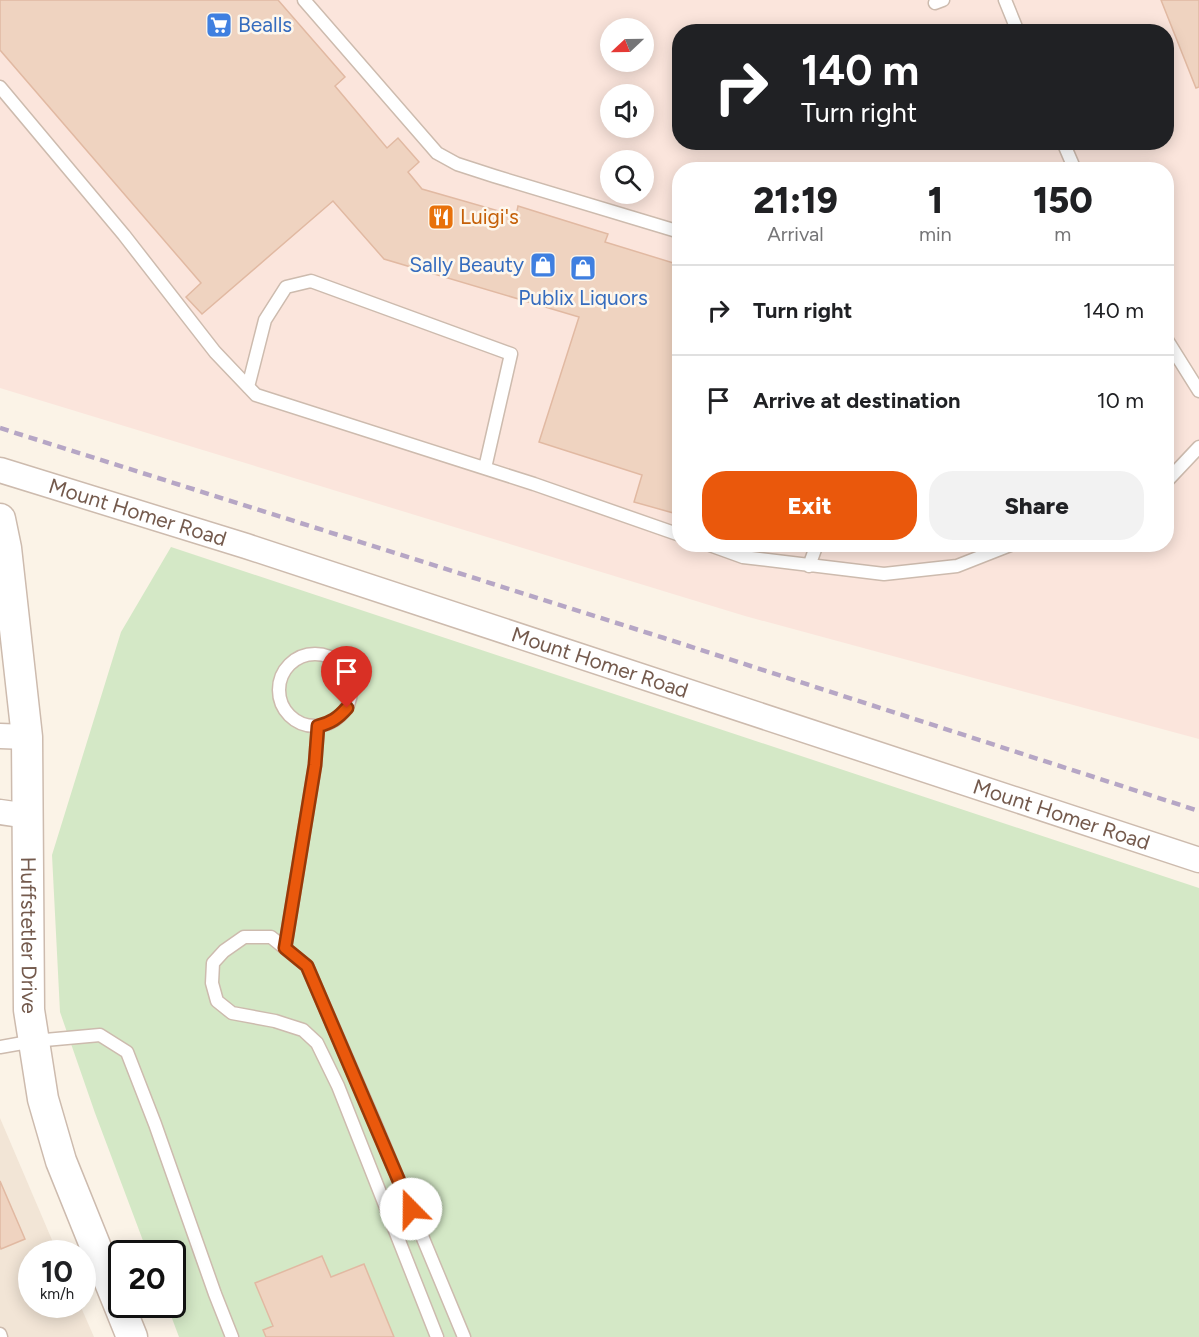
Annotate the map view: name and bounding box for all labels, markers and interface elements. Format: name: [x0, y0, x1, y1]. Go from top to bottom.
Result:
supermarket icon: Bealls: [204, 10, 234, 40]
place label: Bealls: [238, 12, 292, 37]
north arrow: [600, 18, 654, 72]
map controls: [600, 18, 654, 204]
text: 140 m: [801, 45, 919, 96]
icon: right: [702, 48, 780, 126]
button: sound: [600, 84, 654, 138]
text: Turn right: [801, 96, 917, 129]
button: search: [600, 150, 654, 204]
text: 21:19: [753, 179, 838, 222]
text: 1: [928, 179, 943, 222]
text: 150: [1033, 179, 1093, 222]
restaurant icon: Luigi's: [426, 202, 456, 232]
place label: Luigi's: [460, 204, 519, 229]
text: Arrival: [767, 222, 824, 246]
text: min: [919, 222, 952, 246]
text: m: [1054, 222, 1071, 246]
shop icon: Sally Beauty: [528, 250, 558, 280]
place label: Sally Beauty: [409, 252, 524, 277]
shop icon: Publix Liquors: [568, 253, 598, 283]
place label: Publix Liquors: [518, 285, 648, 310]
icon: right: [702, 294, 735, 327]
text: Turn right: [753, 297, 852, 324]
text: 140 m: [1083, 297, 1144, 324]
icon: arrive: [702, 384, 735, 417]
text: Arrive at destination: [753, 387, 961, 414]
text: 10 m: [1097, 387, 1144, 414]
button: Exit: [702, 471, 917, 540]
button: Share: [929, 471, 1144, 540]
street label: Mount Homer Road: [46, 473, 230, 551]
street label: Mount Homer Road: [508, 621, 692, 703]
pin: [321, 646, 372, 708]
icon: arrive: [330, 655, 363, 688]
street label: Mount Homer Road: [970, 773, 1153, 855]
street label: Huffstetler Drive: [16, 857, 42, 1014]
position arrow: [379, 1177, 443, 1241]
speed limit sign: 20: [108, 1240, 186, 1318]
text: 10: [41, 1253, 73, 1290]
text: km/h: [40, 1285, 74, 1303]

